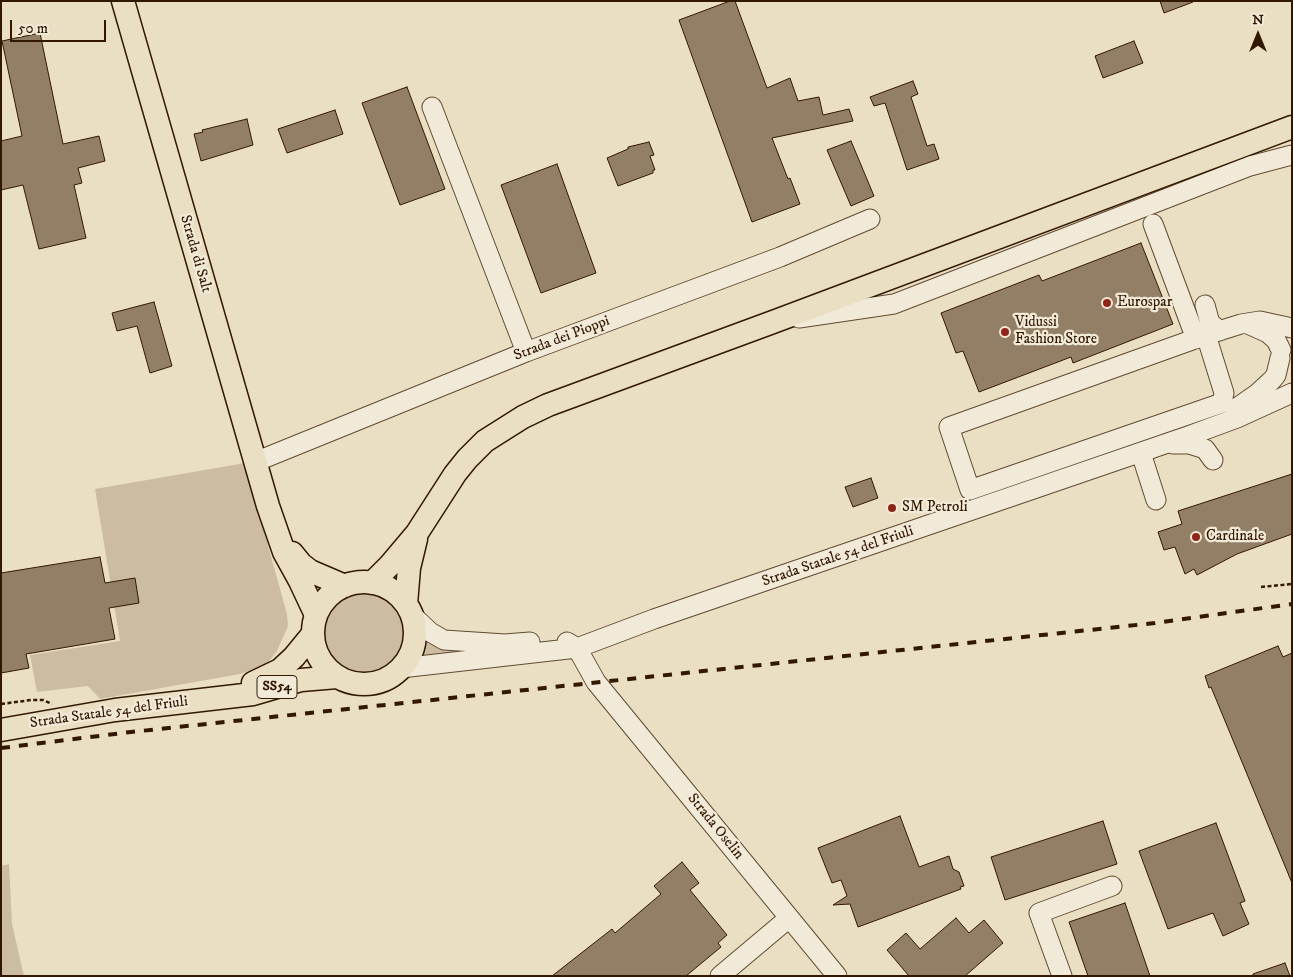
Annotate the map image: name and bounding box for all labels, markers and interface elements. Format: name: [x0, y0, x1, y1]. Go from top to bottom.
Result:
scale bar: [12, 10, 109, 42]
north arrow: [1233, 10, 1283, 60]
text: N: [1252, 11, 1264, 29]
text: 50 m: [18, 19, 48, 38]
street label: Strada di Salt: [175, 213, 215, 295]
place label: Eurospar: [1117, 294, 1172, 312]
marker: Eurospar: [1101, 297, 1113, 309]
street label: Strada dei Pioppi: [512, 312, 612, 366]
place label: Vidussi Fashion Store: [1015, 314, 1097, 349]
marker: Vidussi Fashion Store: [999, 326, 1011, 338]
place label: SM Petroli: [902, 499, 968, 517]
marker: SM Petroli: [886, 502, 898, 514]
street label: Strada Statale 54 del Friuli: [760, 523, 916, 591]
place label: Cardinale: [1206, 528, 1264, 546]
marker: Cardinale: [1190, 531, 1202, 543]
road number: SS54: [257, 676, 297, 699]
street label: Strada Statale 54 del Friuli: [29, 693, 189, 733]
street label: Strada Oselin: [683, 790, 747, 864]

